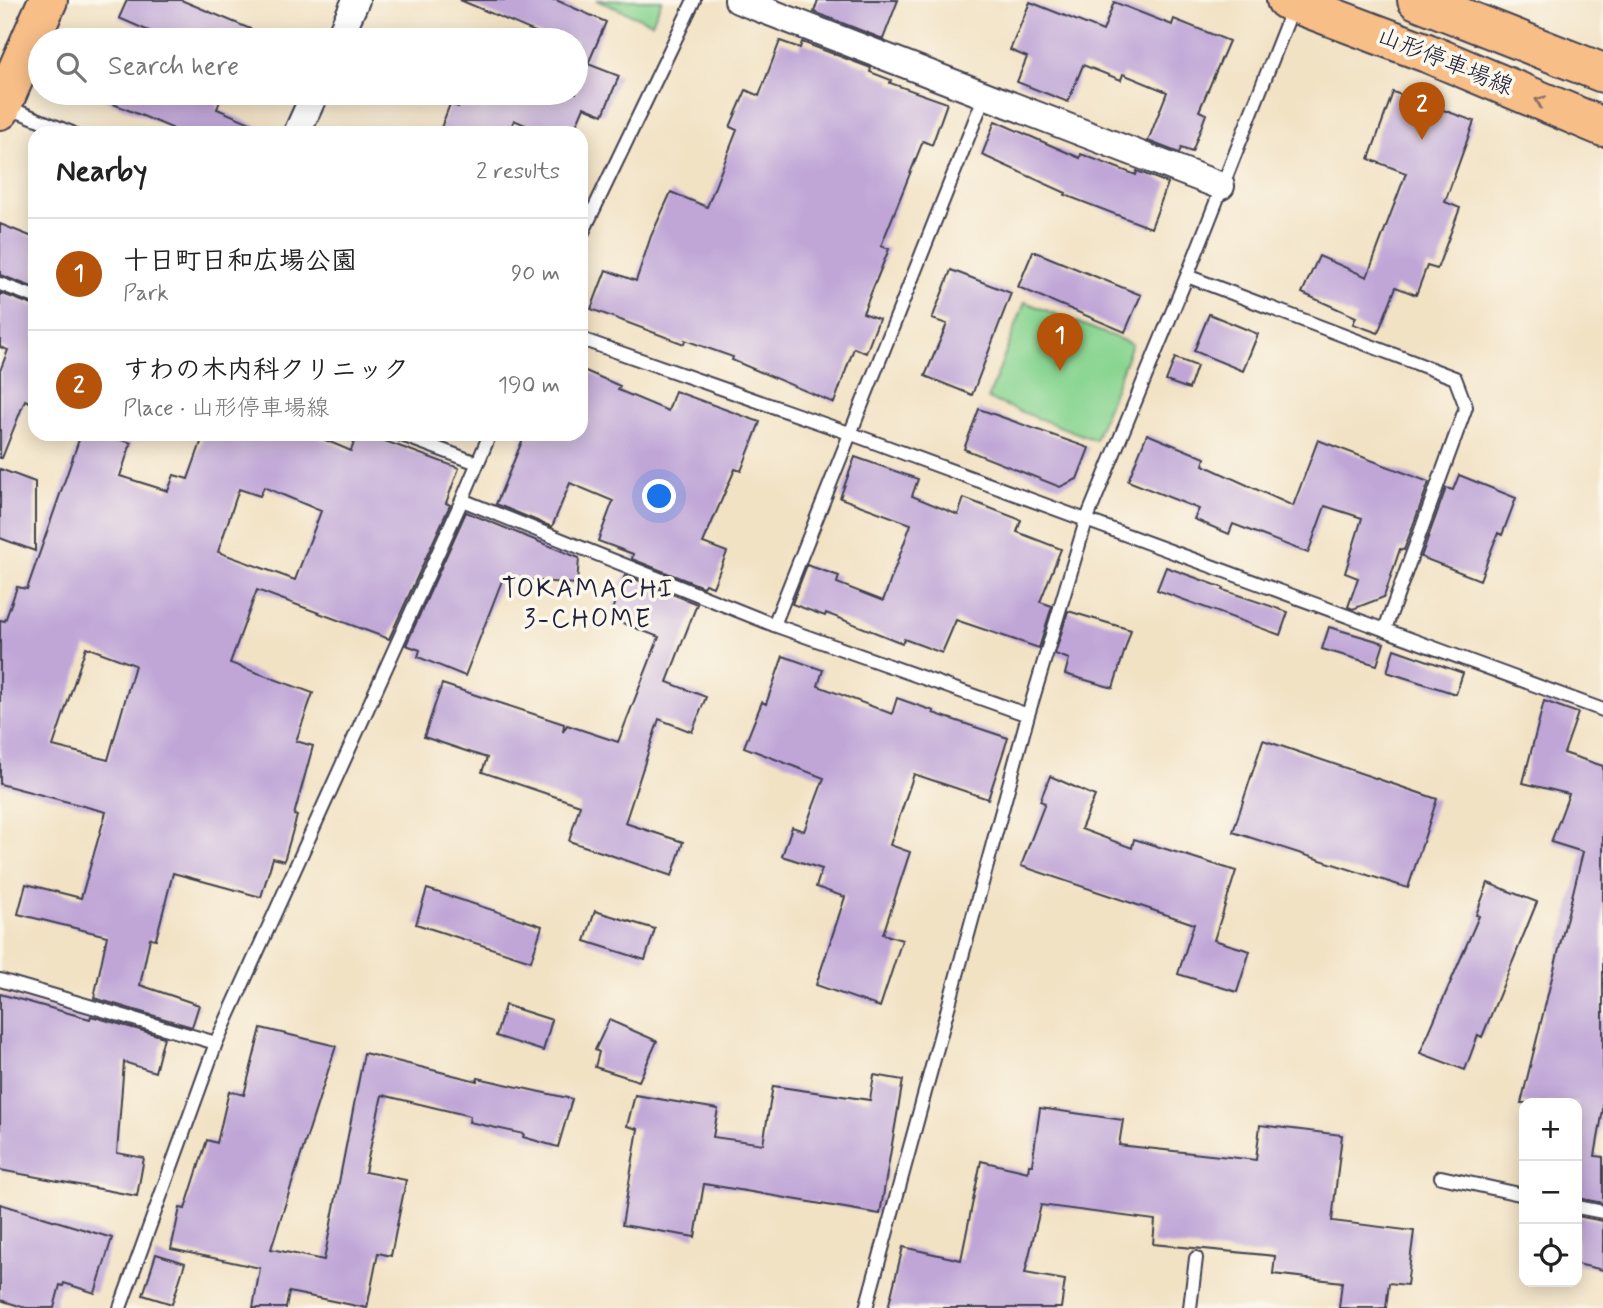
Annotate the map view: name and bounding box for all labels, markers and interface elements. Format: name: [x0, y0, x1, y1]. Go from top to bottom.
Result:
street label: 山形停車場線: [1372, 21, 1518, 103]
search box: [28, 28, 588, 105]
icon: search: [52, 48, 90, 86]
text: Search here: [108, 50, 239, 84]
pin: 2: [1399, 82, 1445, 140]
one-way arrow: [1535, 95, 1547, 109]
text: Nearby: [56, 152, 147, 191]
text: 2 results: [476, 157, 560, 187]
text: 十日町日和広場公園: [123, 245, 357, 279]
text: 1: [74, 259, 84, 289]
text: 90 m: [511, 259, 560, 289]
text: Park: [123, 279, 169, 309]
pin: 1: [1037, 313, 1083, 371]
text: すわの木内科クリニック: [123, 354, 409, 388]
text: 2: [73, 371, 85, 401]
text: 190 m: [498, 371, 560, 401]
text: Place · 山形停車場線: [123, 394, 329, 424]
your location: [642, 479, 676, 513]
district label: TOKAMACHI 3-CHOME: [502, 573, 674, 637]
map controls: [1519, 1098, 1582, 1287]
button: +: [1519, 1098, 1582, 1161]
button: −: [1519, 1161, 1582, 1224]
button: locate: [1519, 1224, 1582, 1287]

